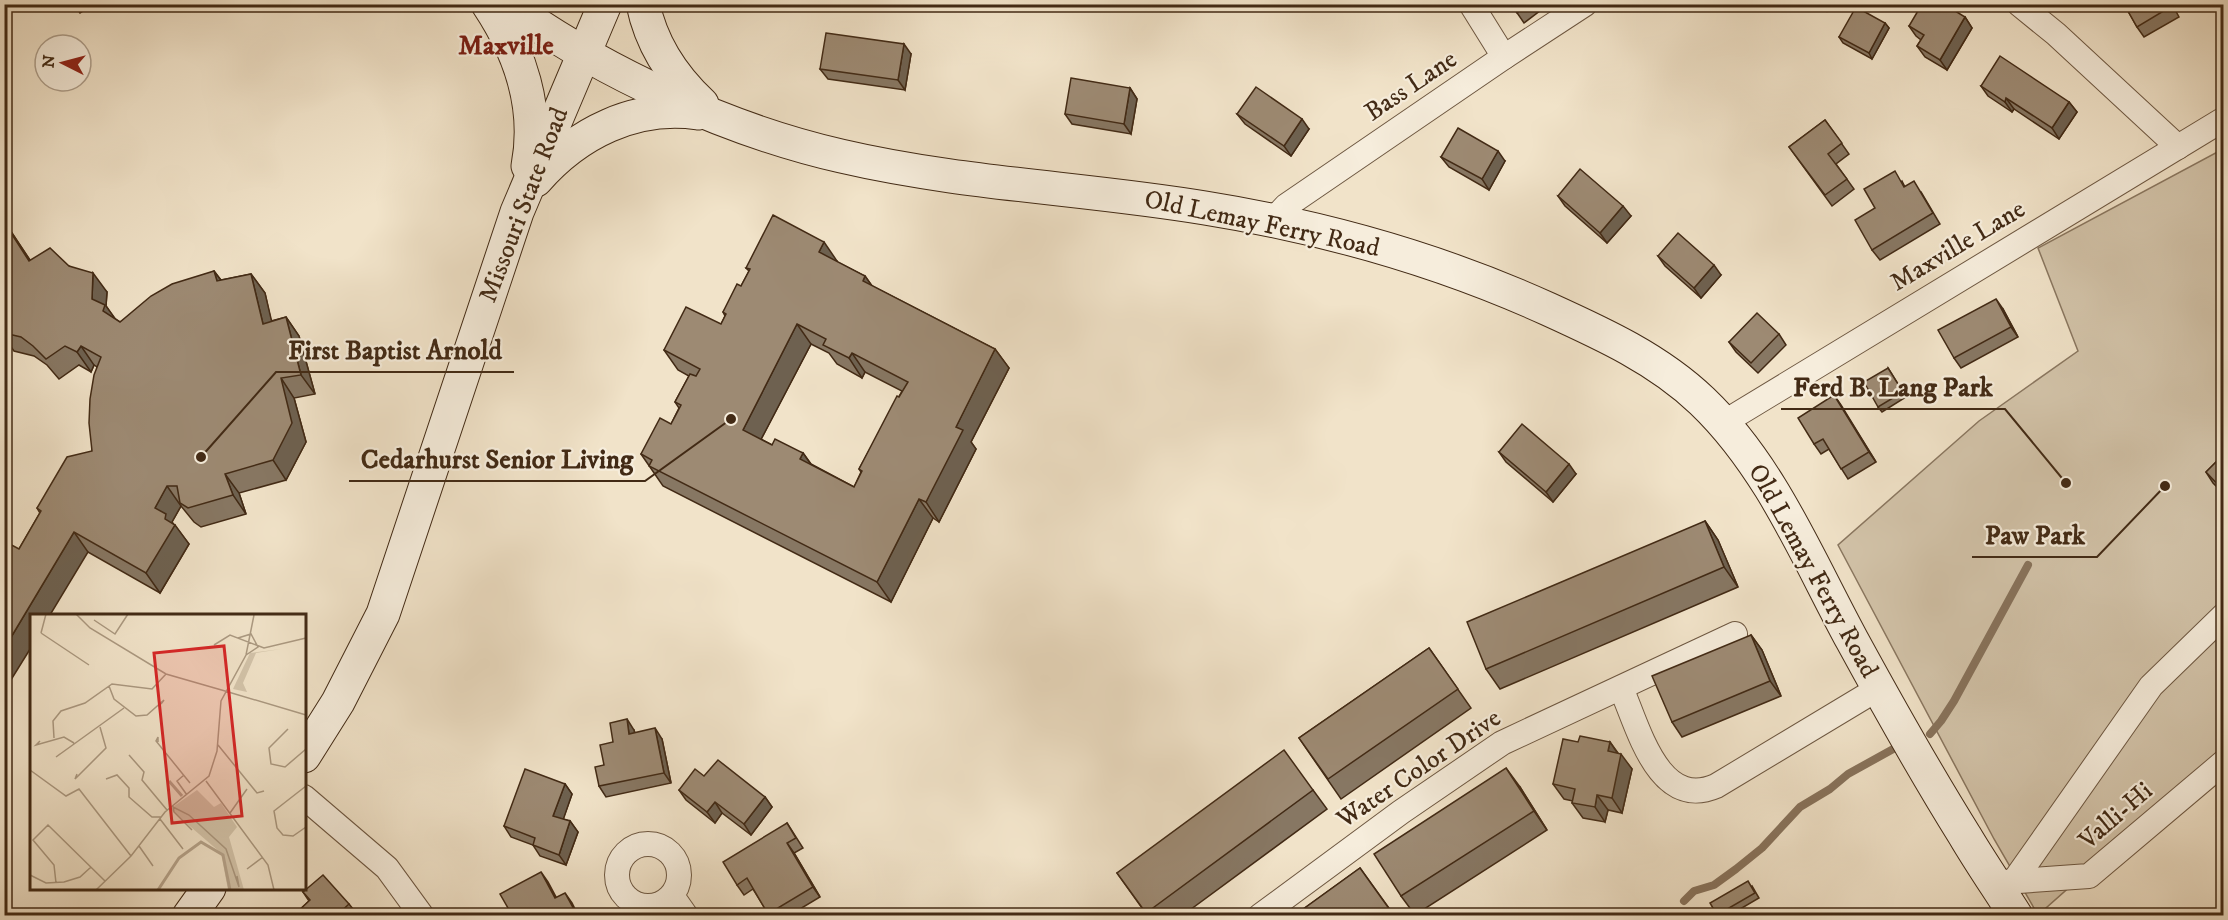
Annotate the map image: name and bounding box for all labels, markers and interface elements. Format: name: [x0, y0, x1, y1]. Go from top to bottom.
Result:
district label: Maxville: [458, 29, 554, 63]
north arrow: [33, 33, 93, 93]
street label: Bass Lane: [1358, 43, 1464, 129]
text: N: [38, 54, 60, 69]
street label: Missouri State Road: [472, 103, 576, 307]
street label: Old Lemay Ferry Road: [1141, 183, 1383, 265]
street label: Maxville Lane: [1885, 193, 2031, 299]
callout: First Baptist Arnold: [276, 327, 514, 372]
text: First Baptist Arnold: [288, 334, 503, 368]
callout: Ferd B. Lang Park: [1781, 364, 2005, 409]
text: Ferd B. Lang Park: [1793, 371, 1994, 405]
callout: Cedarhurst Senior Living: [349, 436, 645, 481]
text: Cedarhurst Senior Living: [361, 443, 634, 477]
street label: Old Lemay Ferry Road: [1740, 458, 1886, 684]
callout: Paw Park: [1972, 512, 2097, 557]
text: Paw Park: [1985, 519, 2086, 553]
inset map: [30, 614, 306, 890]
street label: Water Color Drive: [1330, 702, 1507, 837]
street label: Valli-Hi: [2071, 775, 2160, 858]

